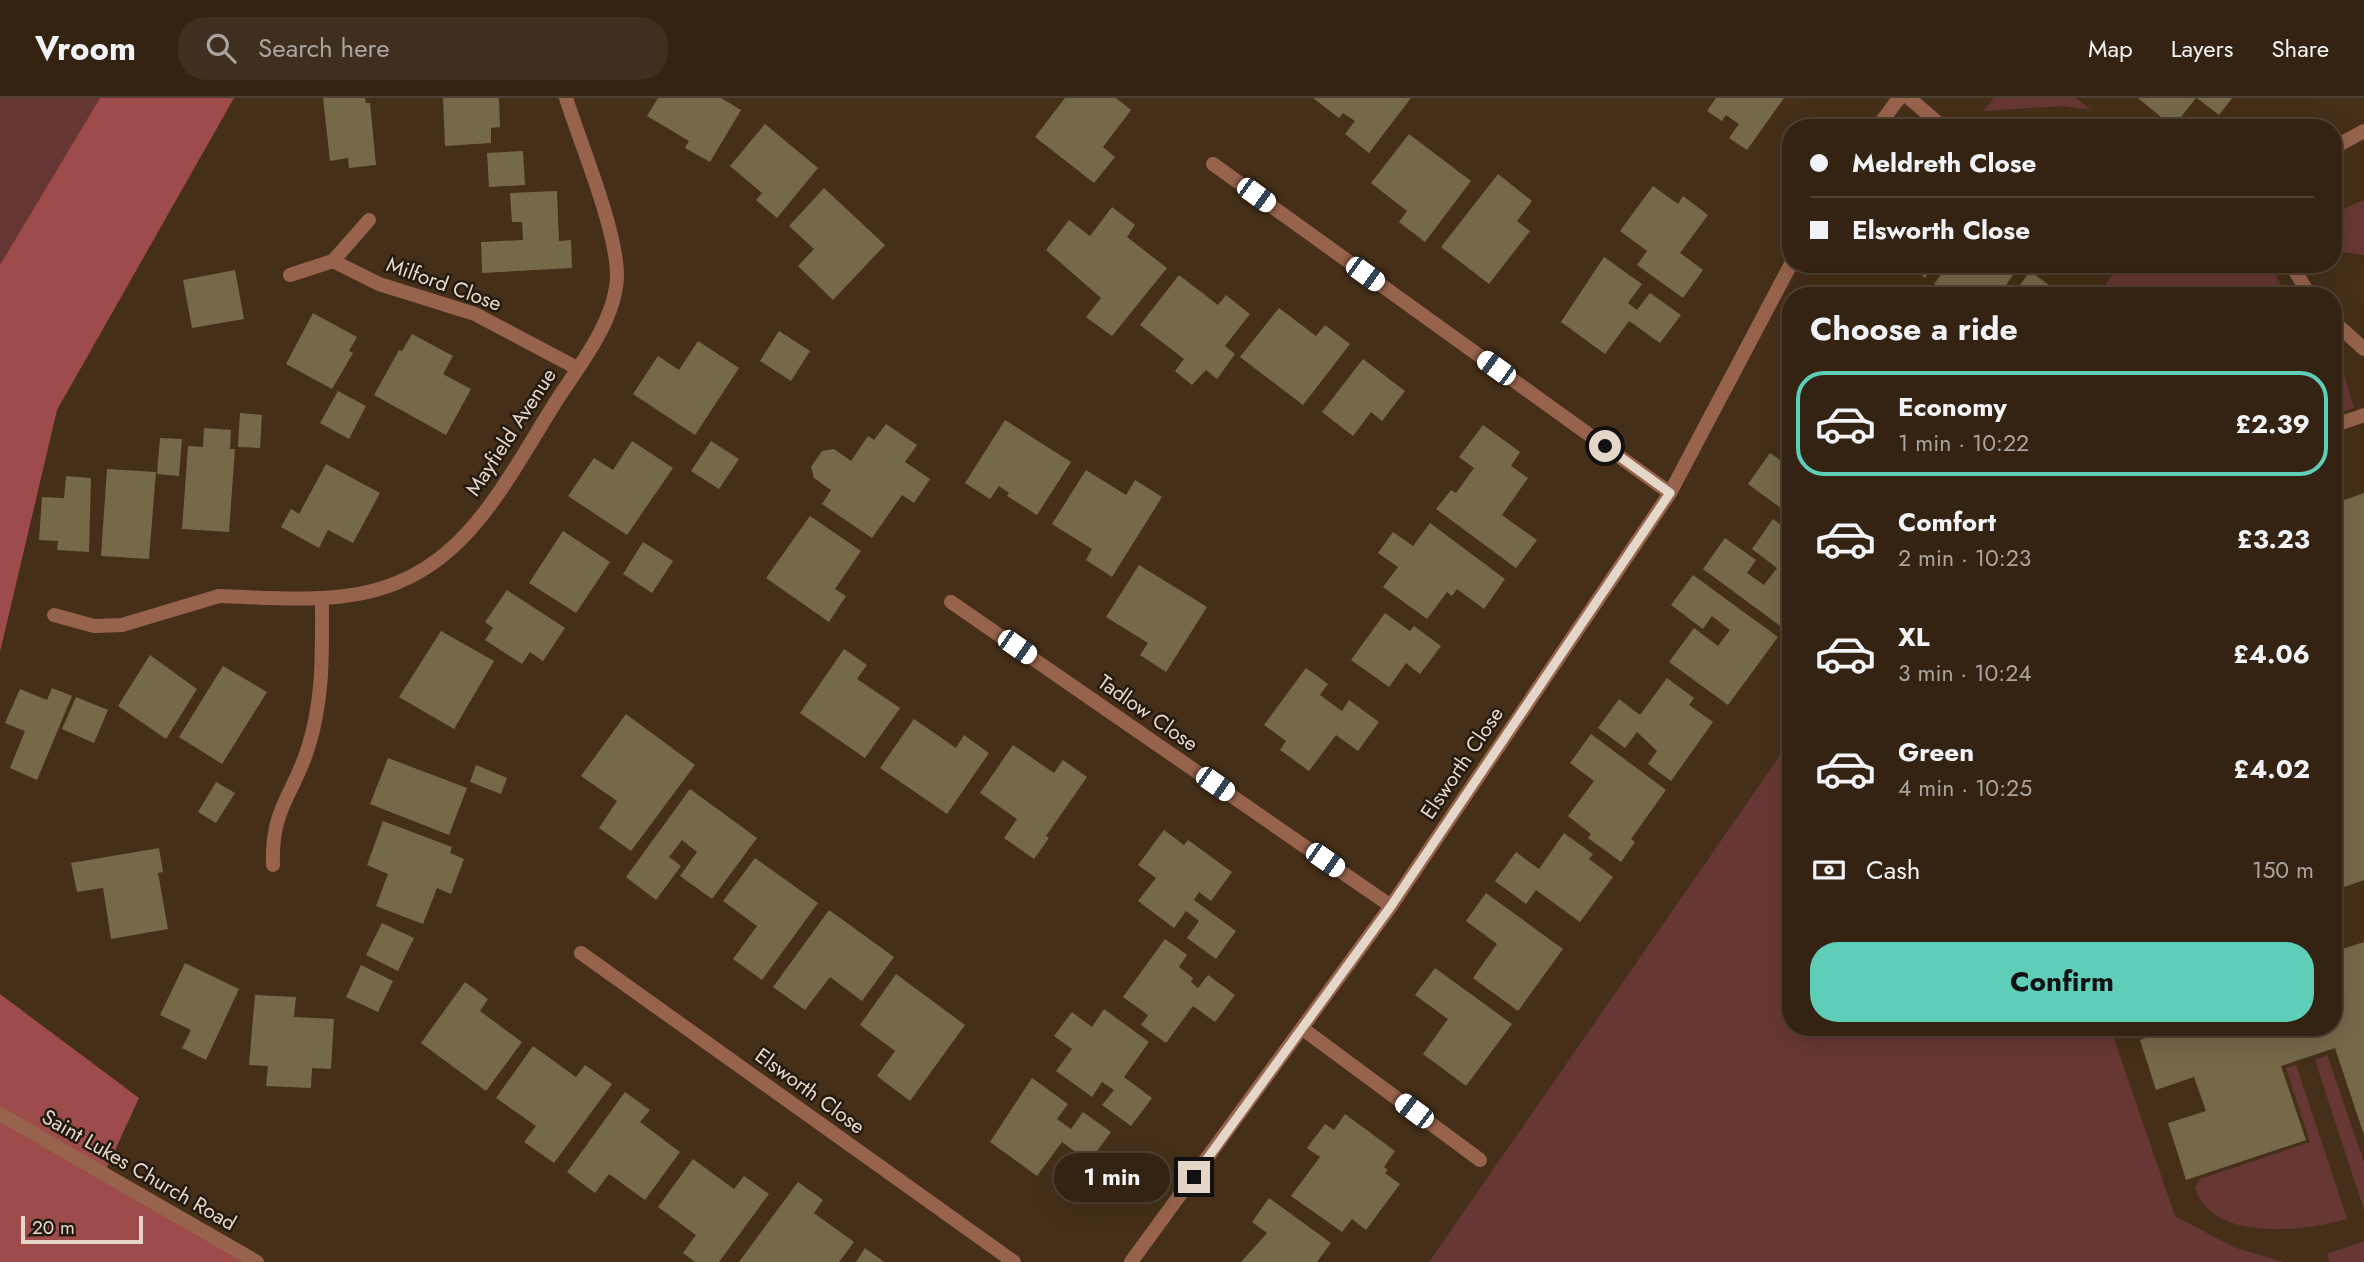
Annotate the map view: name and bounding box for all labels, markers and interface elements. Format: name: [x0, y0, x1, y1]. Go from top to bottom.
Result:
search box: [178, 17, 668, 80]
text: Vroom: [35, 25, 136, 72]
icon: search: [202, 29, 240, 67]
text: Search here: [258, 29, 390, 67]
text: Map: [2088, 31, 2133, 66]
text: Layers: [2171, 31, 2233, 66]
text: Share: [2271, 31, 2329, 66]
text: Meldreth Close: [1852, 144, 2037, 182]
car: [1233, 174, 1280, 216]
text: Elsworth Close: [1852, 211, 2030, 249]
street label: Milford Close: [382, 249, 506, 319]
car: [1342, 253, 1389, 295]
text: Choose a ride: [1810, 306, 2018, 352]
car: [1473, 347, 1520, 389]
street label: Mayfield Avenue: [458, 362, 564, 502]
text: Economy: [1898, 388, 2007, 426]
icon: car: [1814, 392, 1877, 455]
text: £2.39: [2235, 405, 2310, 443]
text: 1 min · 10:22: [1898, 426, 2029, 460]
route start: [1589, 430, 1621, 462]
text: Comfort: [1898, 503, 1996, 541]
icon: car: [1814, 507, 1877, 570]
text: £3.23: [2237, 520, 2310, 558]
text: 2 min · 10:23: [1898, 541, 2031, 575]
text: XL: [1898, 618, 1930, 656]
icon: car: [1814, 622, 1877, 685]
car: [994, 626, 1041, 668]
text: £4.06: [2233, 635, 2310, 673]
text: 3 min · 10:24: [1898, 656, 2032, 690]
street label: Tadlow Close: [1092, 667, 1204, 759]
street label: Elsworth Close: [1413, 701, 1511, 825]
text: Green: [1898, 733, 1974, 771]
icon: car: [1814, 737, 1877, 800]
text: £4.02: [2233, 750, 2310, 788]
car: [1192, 763, 1239, 805]
text: 4 min · 10:25: [1898, 771, 2032, 805]
car: [1302, 839, 1349, 881]
icon: cash: [1810, 851, 1848, 889]
text: Cash: [1866, 851, 1920, 889]
text: 150 m: [2252, 853, 2314, 887]
button: Confirm: [1810, 942, 2314, 1022]
street label: Elsworth Close: [749, 1041, 871, 1141]
car: [1391, 1090, 1438, 1132]
street label: Saint Lukes Church Road: [36, 1102, 242, 1238]
callout: 1 min: [1054, 1152, 1170, 1202]
text: 1 min: [1083, 1160, 1141, 1194]
route end: [1178, 1161, 1210, 1193]
scale bar: [21, 1213, 144, 1245]
text: 20 m: [32, 1214, 75, 1241]

